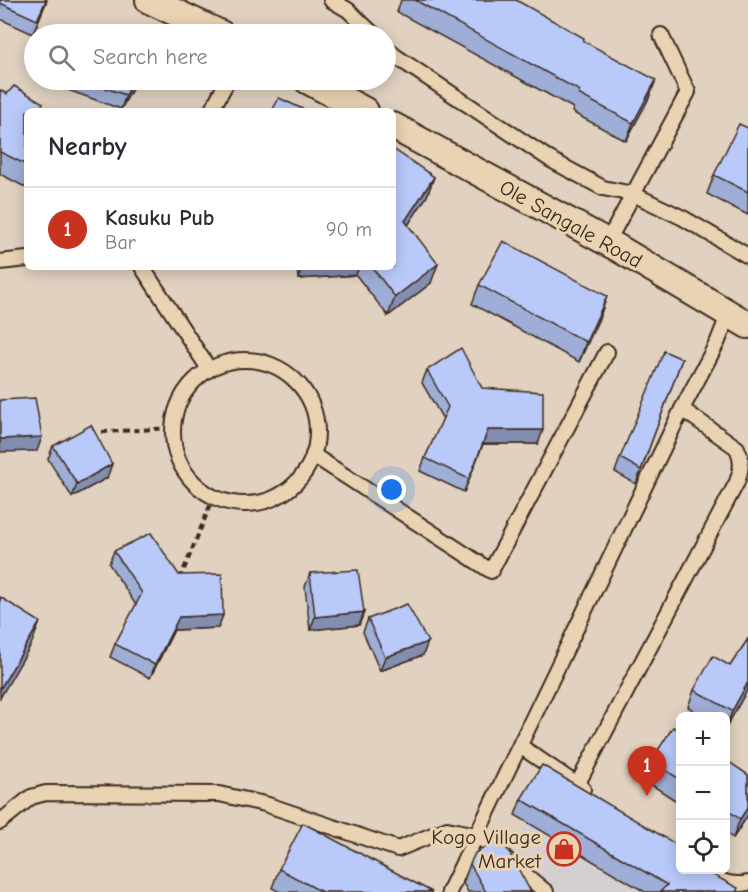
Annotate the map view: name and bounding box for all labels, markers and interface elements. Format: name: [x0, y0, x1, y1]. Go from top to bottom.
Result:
search box: [24, 24, 396, 90]
icon: search: [45, 41, 78, 74]
text: Search here: [93, 44, 208, 70]
text: Nearby: [48, 132, 127, 162]
street label: Ole Sangale Road: [496, 175, 646, 273]
text: Kasuku Pub: [105, 205, 214, 231]
text: 1: [64, 218, 71, 241]
text: 90 m: [326, 218, 372, 241]
text: Bar: [105, 231, 136, 254]
your location: [377, 475, 406, 504]
map controls: [676, 712, 730, 874]
button: +: [676, 712, 730, 766]
pin: 1: [628, 746, 666, 796]
button: −: [676, 766, 730, 820]
button: locate: [676, 820, 730, 874]
place label: Kogo Village Market: [431, 825, 542, 873]
shop icon: Kogo Village Market: [546, 831, 582, 867]

